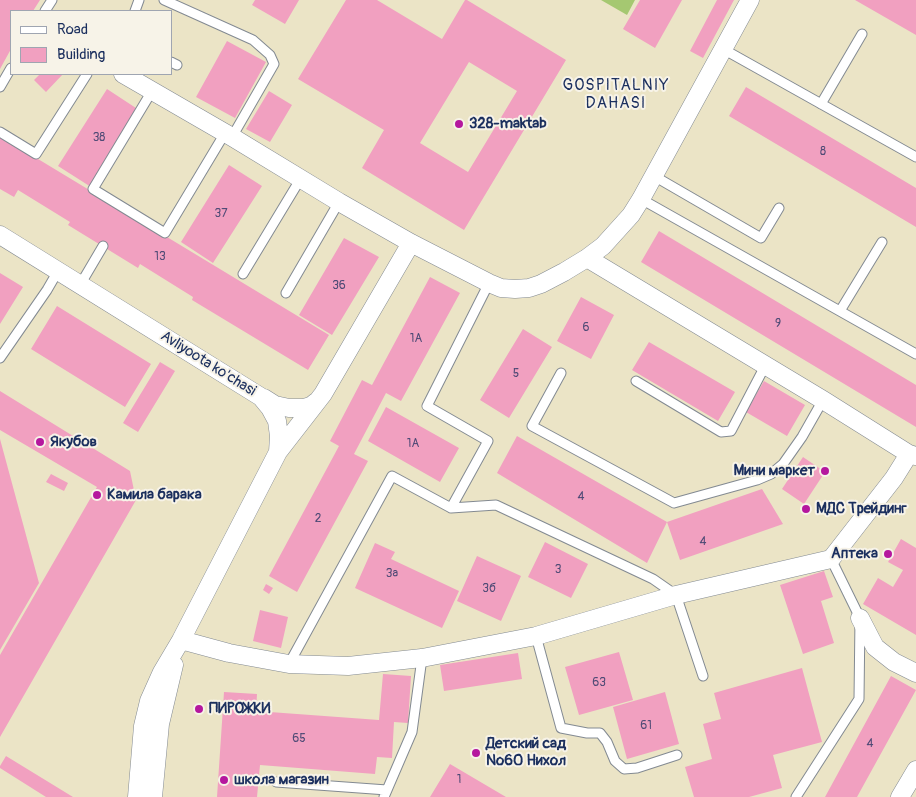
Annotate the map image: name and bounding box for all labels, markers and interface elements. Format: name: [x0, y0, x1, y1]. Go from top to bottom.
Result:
legend: [10, 10, 172, 75]
text: Road: [57, 20, 88, 39]
text: Building: [57, 45, 105, 64]
district label: GOSPITALNIY DAHASI: [561, 76, 671, 114]
place label: 328-maktab: [469, 115, 547, 133]
marker: 328-maktab: [453, 118, 465, 130]
house number: 38: [93, 131, 105, 145]
house number: 8: [820, 145, 826, 159]
house number: 37: [214, 207, 228, 221]
house number: 13: [154, 250, 166, 264]
house number: 36: [332, 279, 346, 293]
house number: 9: [775, 317, 781, 331]
house number: 6: [583, 321, 589, 335]
street label: Avliyoota ko'chasi: [157, 328, 259, 400]
house number: 1А: [410, 332, 422, 346]
house number: 5: [513, 367, 519, 381]
place label: Якубов: [50, 433, 97, 451]
marker: Якубов: [34, 436, 46, 448]
house number: 1А: [407, 437, 419, 451]
place label: Мини маркет: [734, 462, 815, 480]
marker: Мини маркет: [819, 465, 831, 477]
place label: Камила барака: [107, 486, 202, 504]
marker: Камила барака: [91, 489, 103, 501]
house number: 4: [578, 490, 584, 504]
place label: МДС Трейдинг: [816, 500, 907, 518]
marker: МДС Трейдинг: [800, 503, 812, 515]
house number: 2: [315, 512, 321, 526]
house number: 4: [700, 535, 706, 549]
place label: Аптека: [831, 545, 878, 563]
marker: Аптека: [882, 548, 894, 560]
house number: 3: [555, 563, 561, 577]
house number: 3а: [386, 567, 398, 581]
house number: 3б: [482, 582, 496, 596]
house number: 63: [592, 676, 606, 690]
place label: ПИРОЖКИ: [209, 700, 271, 718]
marker: ПИРОЖКИ: [193, 703, 205, 715]
house number: 61: [640, 719, 652, 733]
house number: 65: [292, 732, 306, 746]
place label: Детский сад №60 Нихол: [486, 735, 566, 770]
house number: 4: [867, 737, 873, 751]
marker: Детский сад №60 Нихол: [470, 747, 482, 759]
place label: школа магазин: [234, 771, 329, 789]
house number: 1: [457, 773, 461, 787]
marker: школа магазин: [218, 774, 230, 786]

